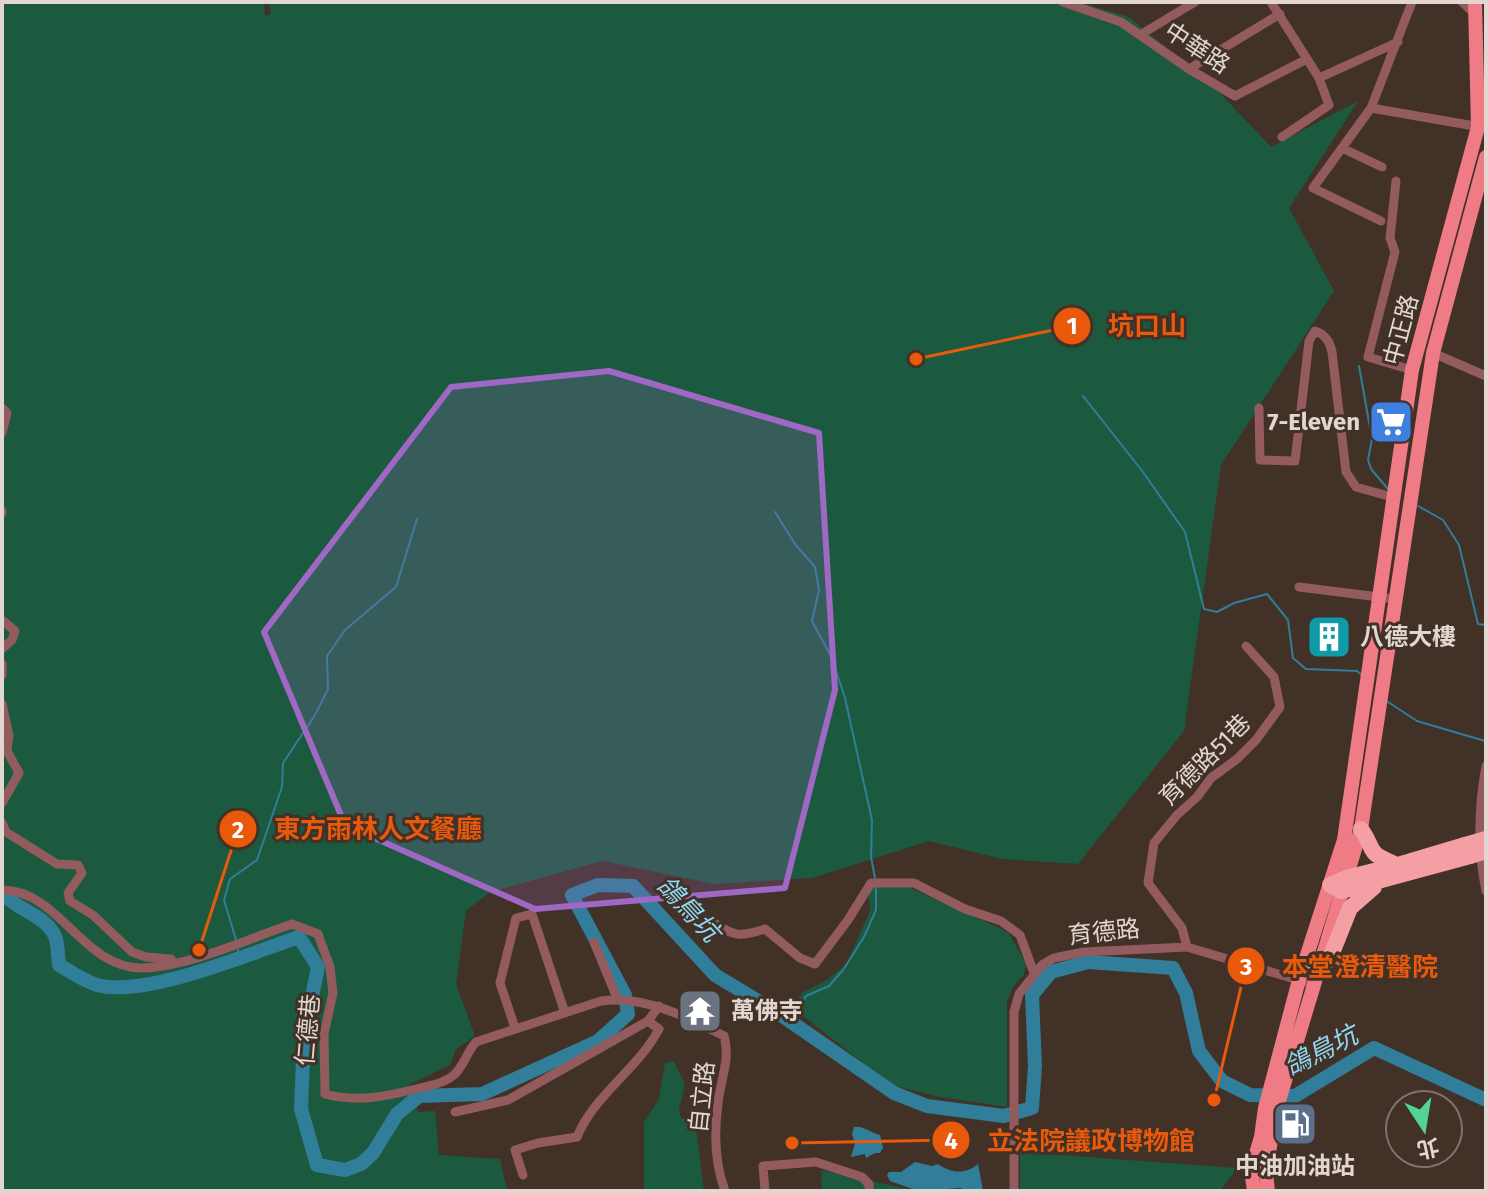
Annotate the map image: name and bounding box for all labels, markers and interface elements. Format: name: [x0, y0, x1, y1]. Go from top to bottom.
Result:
street label: 中華路: [1159, 17, 1235, 79]
street label: 中正路: [1378, 292, 1424, 368]
callout: 坑口山: [1052, 301, 1202, 351]
text: 坑口山: [1108, 311, 1186, 342]
text: 1: [1066, 312, 1078, 340]
supermarket icon: 7-Eleven: [1367, 398, 1415, 446]
place label: 7-Eleven: [1267, 408, 1360, 436]
building icon: 八德大樓: [1305, 613, 1353, 661]
place label: 八德大樓: [1360, 623, 1456, 651]
street label: 育德路51巷: [1154, 709, 1256, 811]
callout: 東方雨林人文餐廳: [218, 804, 498, 854]
text: 東方雨林人文餐廳: [274, 814, 482, 845]
text: 2: [232, 816, 244, 844]
water label: 鴿鳥坑: [650, 870, 729, 951]
street label: 育德路: [1067, 914, 1141, 950]
callout: 本堂澄清醫院: [1226, 941, 1454, 991]
text: 本堂澄清醫院: [1282, 952, 1438, 983]
text: 3: [1239, 953, 1252, 981]
temple icon: 萬佛寺: [676, 987, 724, 1035]
street label: 仁德巷: [291, 993, 325, 1067]
place label: 萬佛寺: [731, 997, 803, 1025]
water label: 鴿鳥坑: [1279, 1018, 1366, 1083]
street label: 自立路: [684, 1060, 720, 1134]
north arrow: [1384, 1089, 1464, 1169]
fuel station icon: 中油加油站: [1271, 1100, 1319, 1148]
callout: 立法院議政博物館: [931, 1115, 1211, 1165]
text: 立法院議政博物館: [987, 1126, 1195, 1157]
text: 4: [944, 1127, 958, 1155]
text: 北: [1414, 1133, 1442, 1164]
place label: 中油加油站: [1235, 1152, 1355, 1180]

